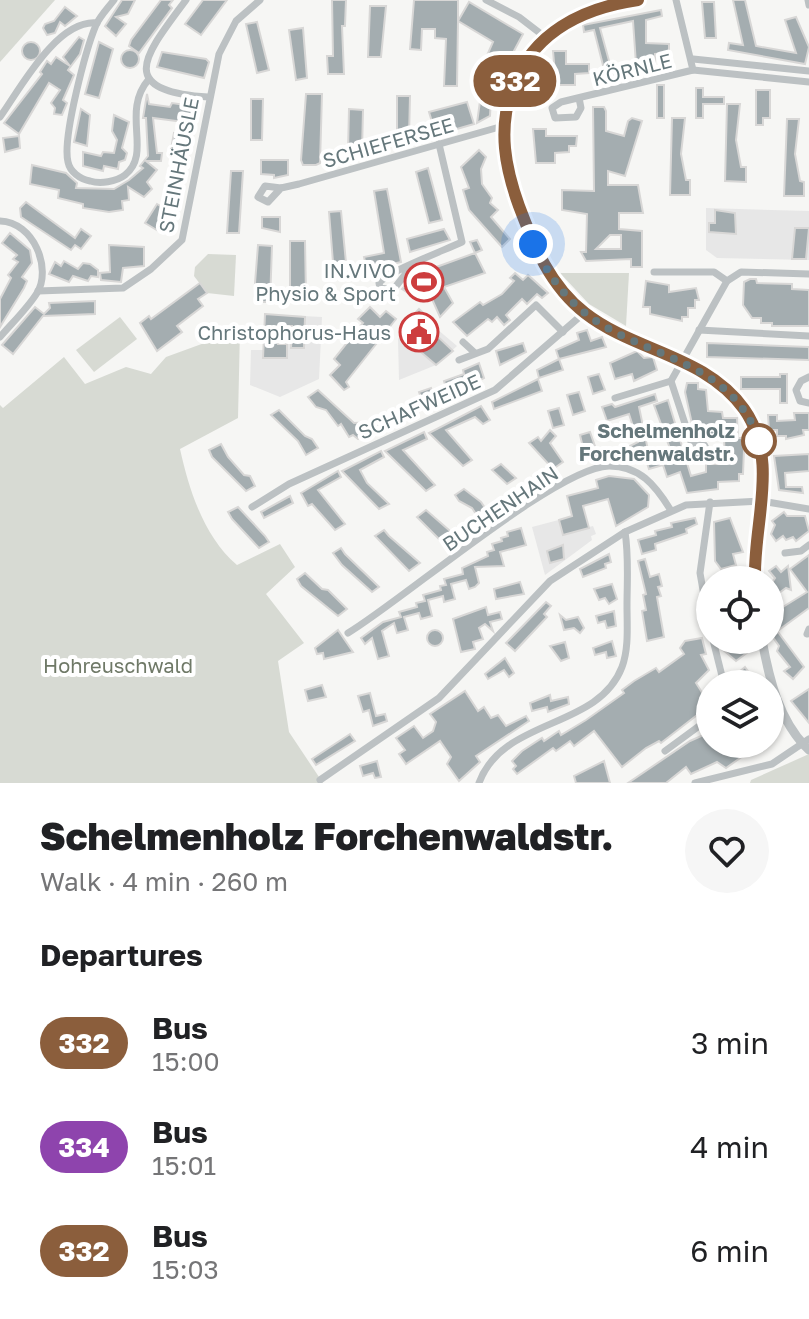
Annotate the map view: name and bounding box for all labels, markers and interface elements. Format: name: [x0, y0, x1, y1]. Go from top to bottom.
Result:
street label: KÖRNLE: [590, 48, 674, 90]
line badge: 332: [469, 55, 561, 107]
text: 332: [489, 64, 541, 97]
street label: STEINHÄUSLE: [153, 95, 203, 235]
street label: SCHIEFERSEE: [320, 112, 456, 172]
your location: [513, 224, 553, 264]
place label: IN.VIVO Physio & Sport: [255, 258, 396, 305]
sports icon: IN.VIVO Physio & Sport: [403, 261, 445, 303]
public building icon: Christophorus-Haus: [398, 311, 440, 353]
place label: Christophorus-Haus: [197, 320, 391, 344]
street label: SCHAFWEIDE: [354, 368, 484, 444]
place label: Schelmenholz Forchenwaldstr.: [579, 418, 735, 465]
marker: Schelmenholz Forchenwaldstr.: [742, 424, 776, 458]
street label: BUCHENHAIN: [438, 461, 562, 555]
map controls: [696, 566, 784, 758]
button: locate: [696, 566, 784, 654]
park label: Hohreuschwald: [43, 653, 193, 677]
button: layers: [696, 670, 784, 758]
button: heart: [685, 809, 769, 893]
text: Schelmenholz Forchenwaldstr.: [40, 813, 614, 858]
text: Walk · 4 min · 260 m: [40, 866, 288, 897]
text: Departures: [40, 937, 203, 973]
text: Bus: [152, 1010, 208, 1046]
text: 3 min: [691, 1025, 769, 1061]
text: 332: [58, 1026, 110, 1059]
text: 15:00: [152, 1046, 220, 1077]
text: Bus: [152, 1114, 208, 1150]
text: 4 min: [690, 1129, 769, 1165]
text: 334: [58, 1130, 110, 1163]
text: 15:01: [152, 1150, 216, 1181]
text: Bus: [152, 1218, 208, 1254]
text: 6 min: [690, 1233, 769, 1269]
text: 332: [58, 1234, 110, 1267]
text: 15:03: [152, 1254, 219, 1285]

